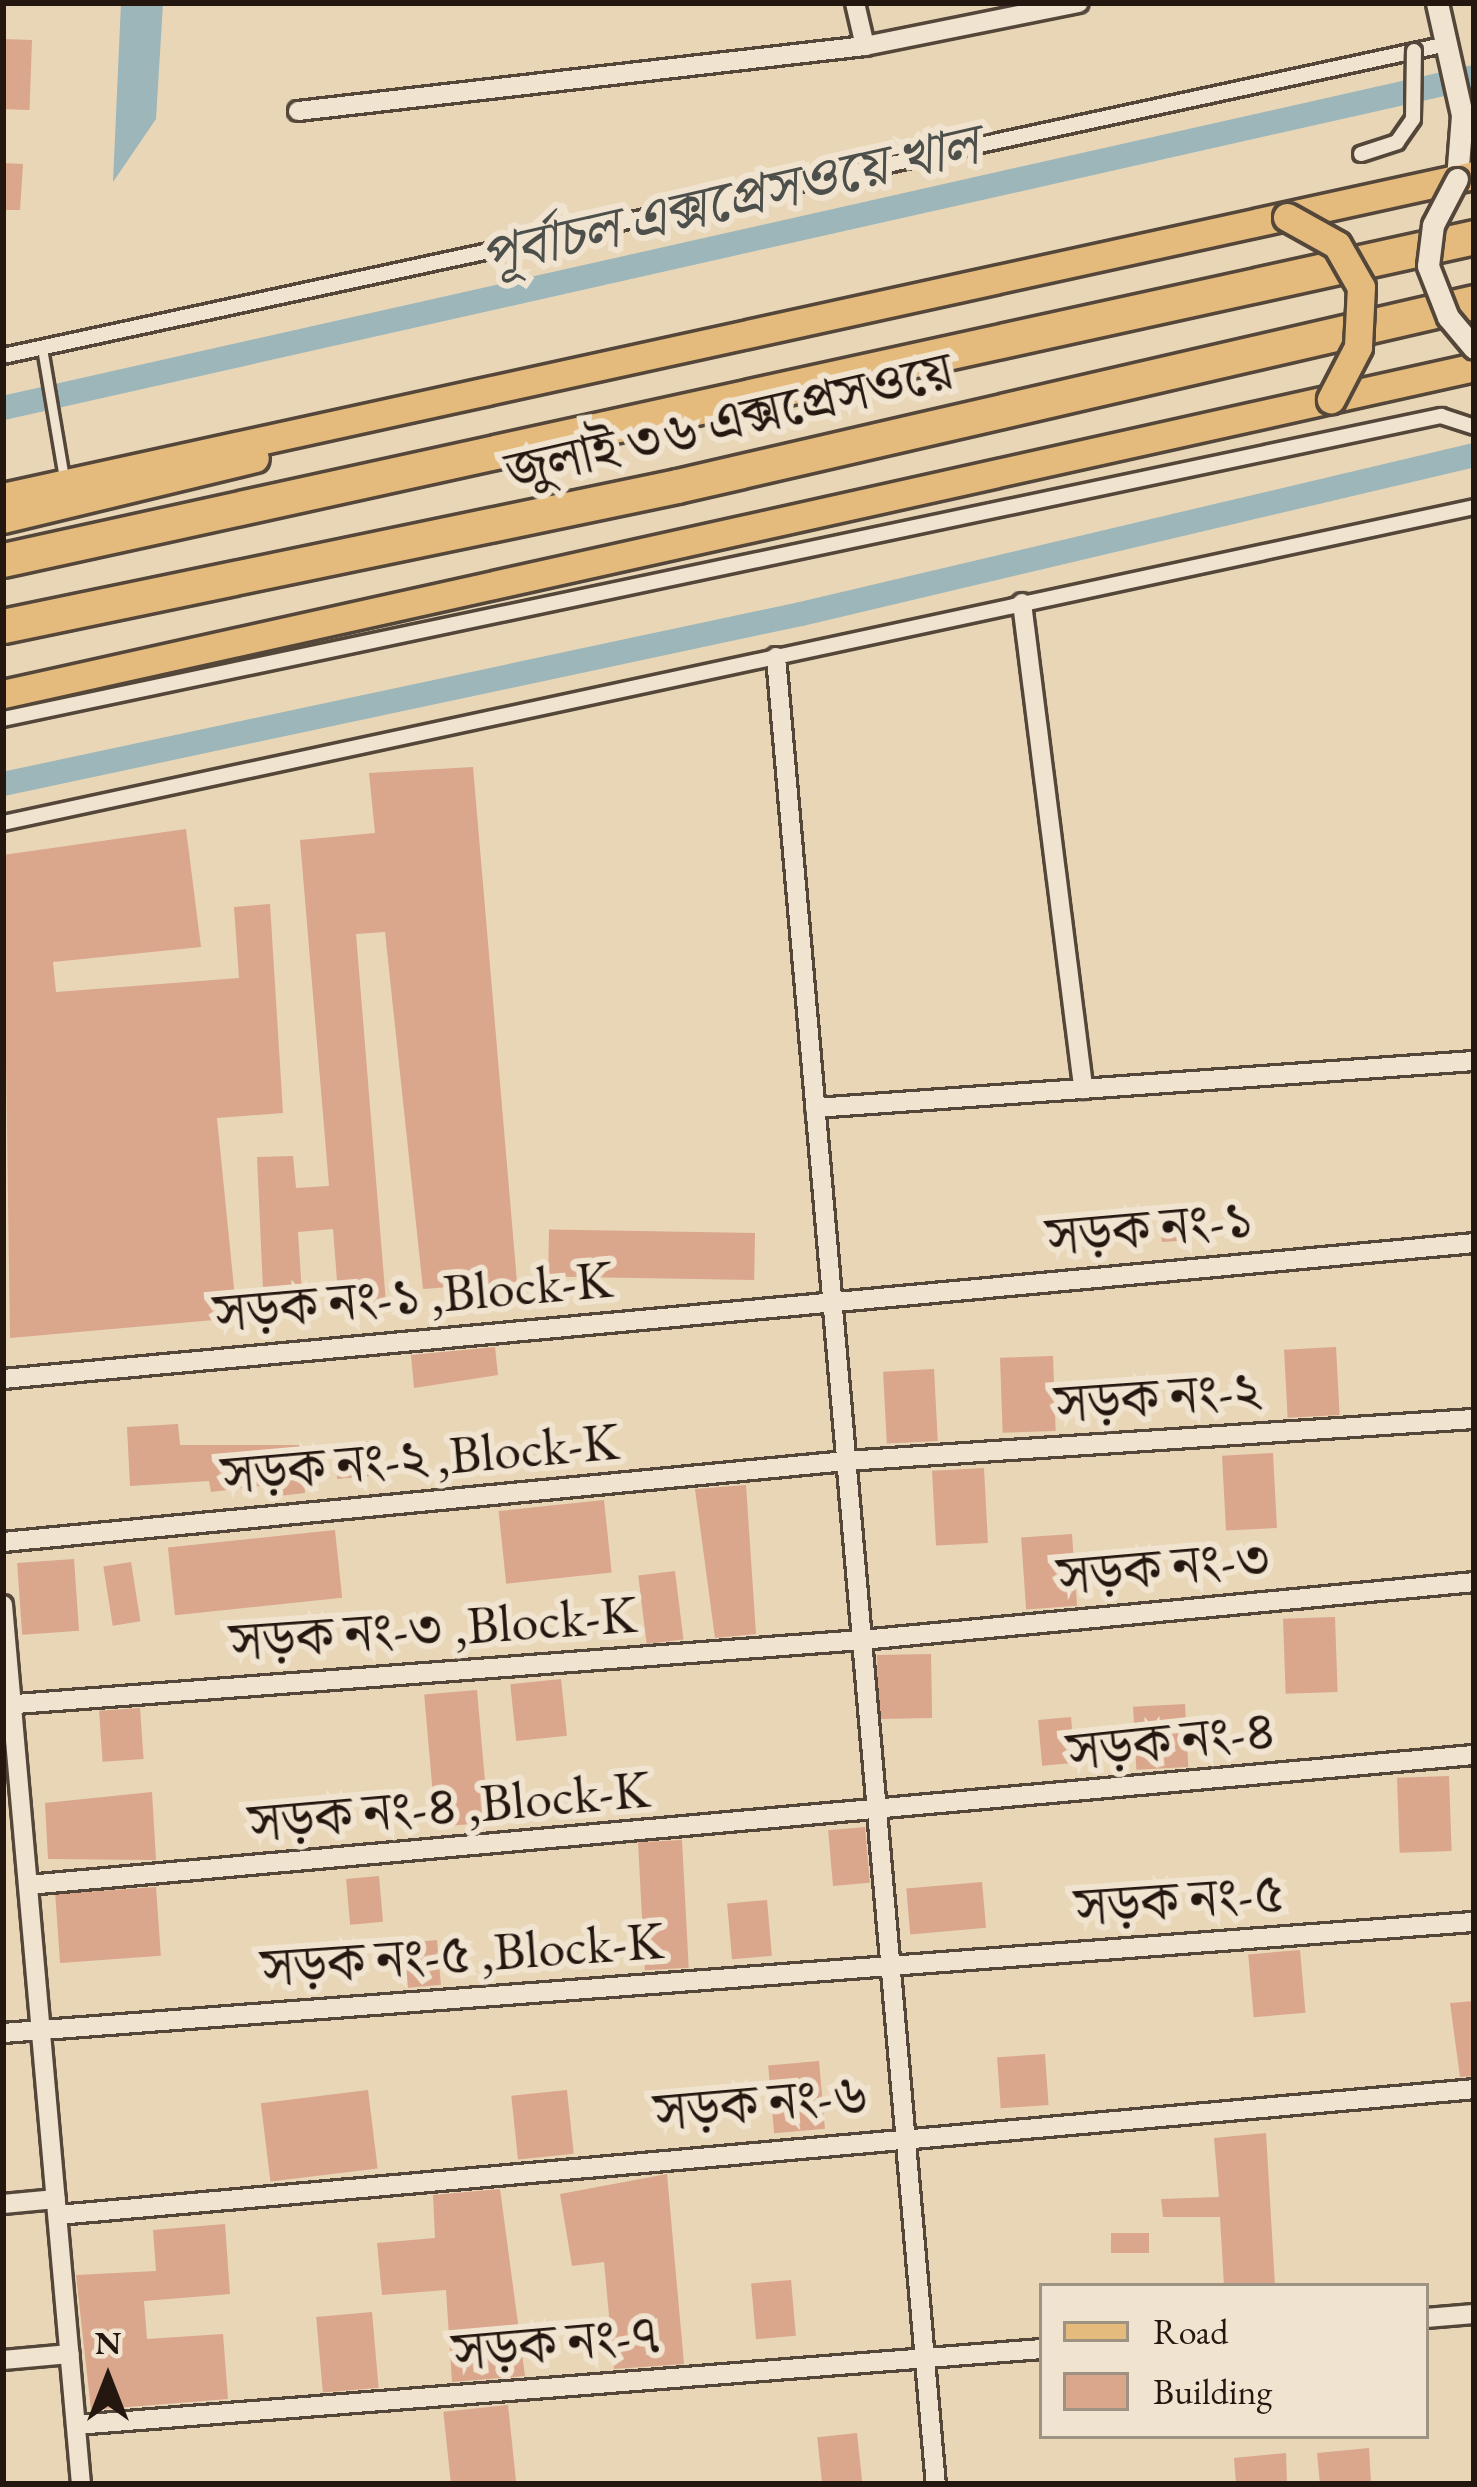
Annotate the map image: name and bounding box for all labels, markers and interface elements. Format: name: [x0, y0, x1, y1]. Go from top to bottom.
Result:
water label: পূর্বাচল এক্সপ্রেসওয়ে খাল: [473, 109, 985, 291]
street label: জুলাই ৩৬ এক্সপ্রেসওয়ে: [499, 337, 959, 503]
street label: সড়ক নং-১: [1043, 1186, 1255, 1268]
street label: সড়ক নং-১ ,Block-K: [211, 1245, 615, 1345]
street label: সড়ক নং-২: [1052, 1357, 1262, 1435]
street label: সড়ক নং-২ ,Block-K: [218, 1407, 622, 1507]
street label: সড়ক নং-৩: [1054, 1524, 1274, 1608]
street label: সড়ক নং-৩ ,Block-K: [227, 1580, 639, 1674]
street label: সড়ক নং-৪: [1063, 1697, 1279, 1783]
street label: সড়ক নং-৪ ,Block-K: [245, 1755, 653, 1855]
street label: সড়ক নং-৫: [1072, 1859, 1286, 1939]
street label: সড়ক নং-৫ ,Block-K: [258, 1907, 666, 1999]
street label: সড়ক নং-৬: [651, 2060, 871, 2144]
legend: [1039, 2283, 1429, 2439]
street label: সড়ক নং-৭: [449, 2301, 663, 2383]
text: Road: [1153, 2308, 1228, 2355]
north arrow: [48, 2319, 168, 2439]
text: N: [95, 2321, 121, 2364]
text: Building: [1153, 2368, 1272, 2415]

